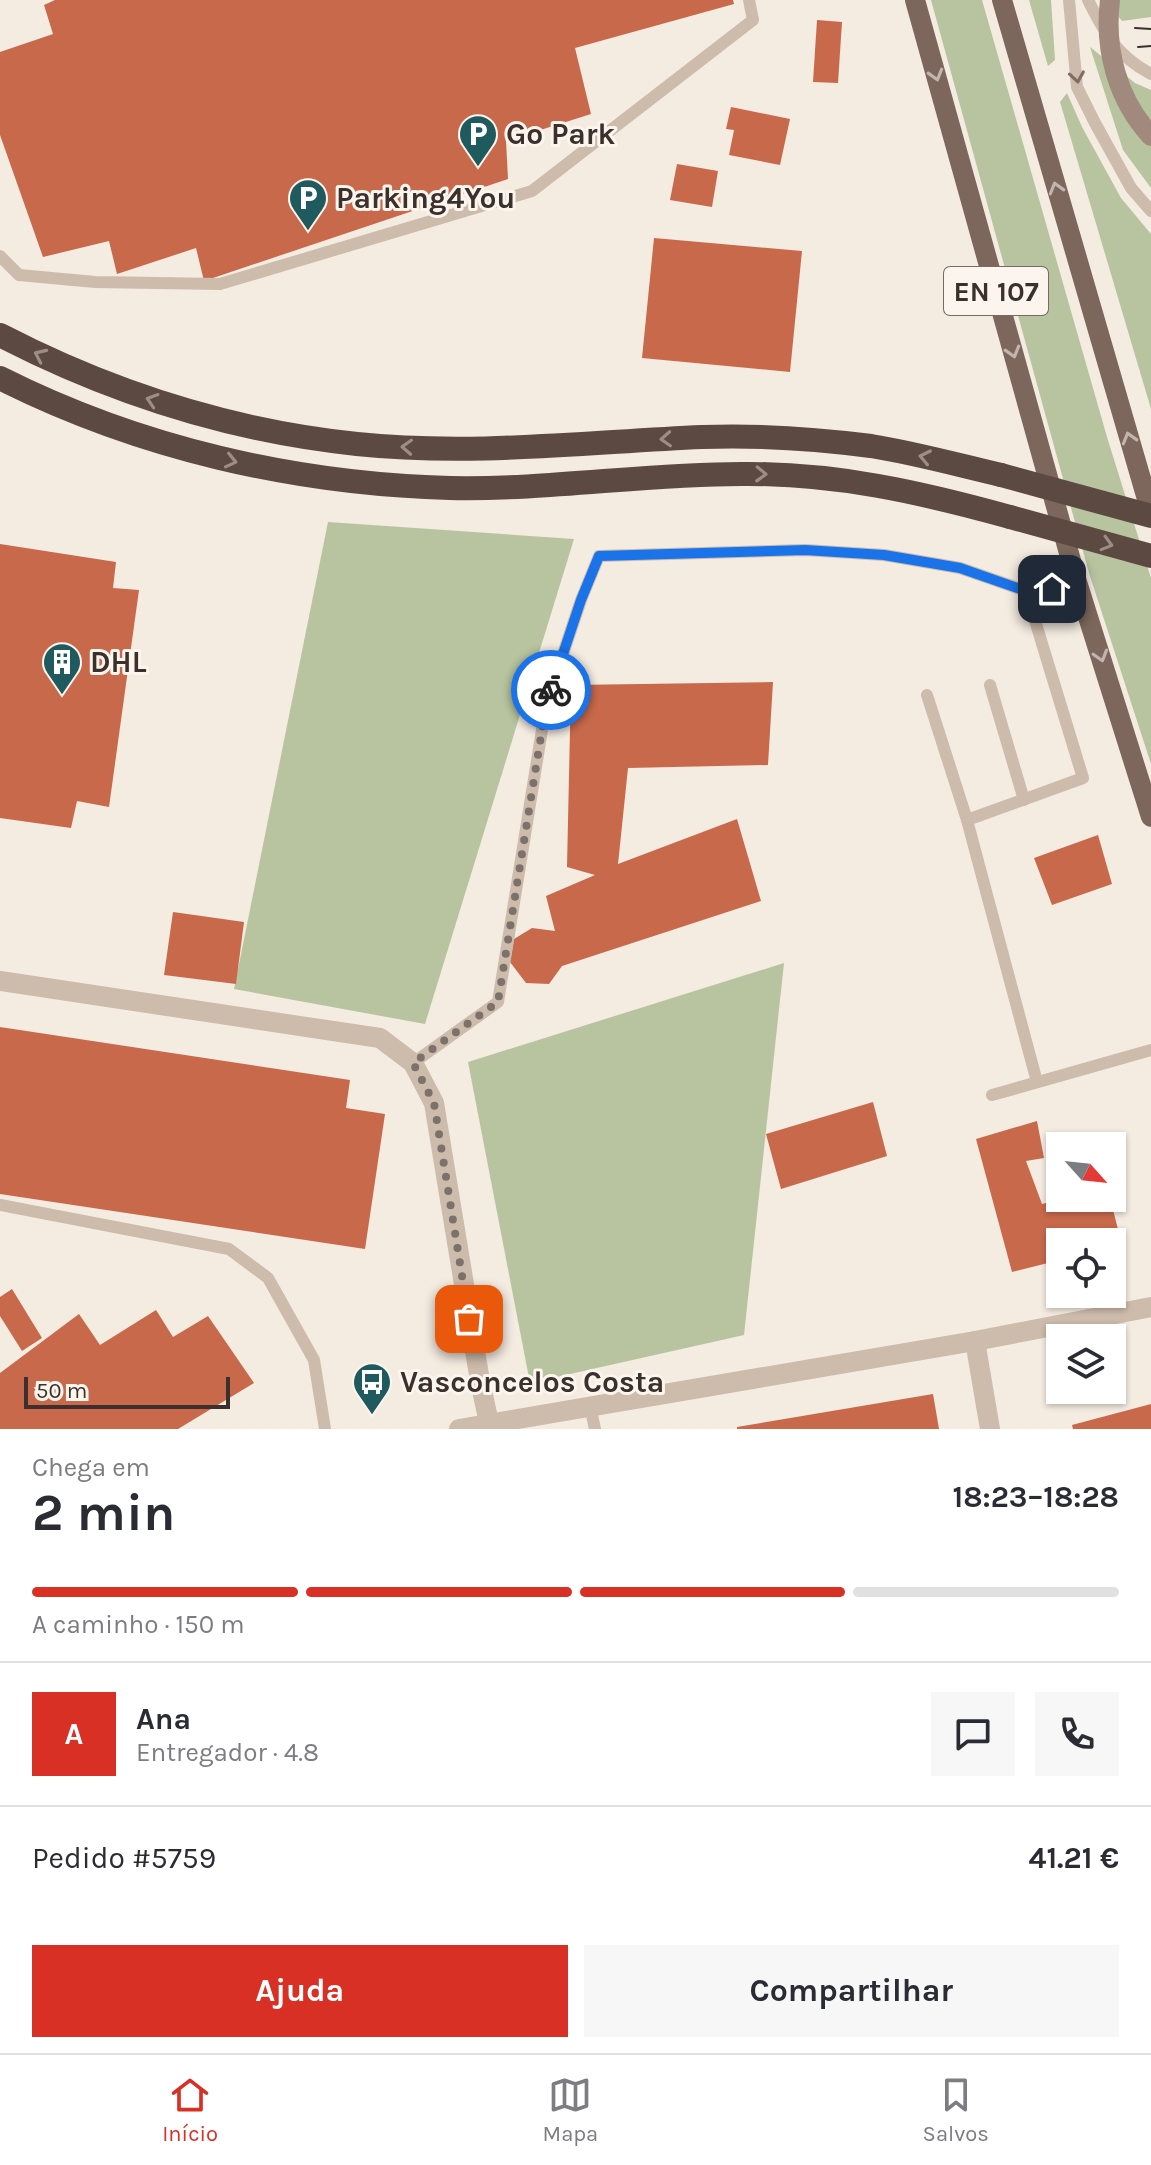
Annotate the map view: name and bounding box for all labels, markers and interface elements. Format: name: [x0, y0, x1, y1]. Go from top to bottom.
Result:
one-way arrow: [926, 68, 943, 82]
one-way arrow: [1067, 71, 1084, 84]
parking icon: Go Park: [457, 113, 499, 168]
place label: Go Park: [506, 116, 616, 152]
parking icon: Parking4You: [287, 177, 329, 232]
place label: Parking4You: [336, 180, 515, 216]
one-way arrow: [1049, 182, 1066, 196]
road number: EN 107: [944, 267, 1048, 315]
one-way arrow: [1004, 345, 1020, 359]
one-way arrow: [34, 349, 48, 365]
one-way arrow: [146, 393, 159, 409]
one-way arrow: [659, 431, 672, 448]
one-way arrow: [1122, 432, 1138, 445]
one-way arrow: [400, 439, 413, 456]
one-way arrow: [919, 449, 932, 466]
one-way arrow: [224, 451, 237, 468]
one-way arrow: [755, 466, 768, 483]
one-way arrow: [1100, 535, 1114, 551]
pin: [1018, 555, 1086, 623]
icon: home: [1030, 567, 1074, 611]
building icon: DHL: [41, 641, 83, 696]
place label: DHL: [90, 644, 147, 680]
one-way arrow: [1092, 649, 1108, 663]
courier: [511, 650, 591, 730]
icon: bike: [529, 668, 573, 712]
north arrow: [1046, 1132, 1126, 1212]
map controls: [1046, 1132, 1126, 1404]
button: locate: [1046, 1228, 1126, 1308]
pin: [435, 1285, 503, 1353]
icon: bag: [447, 1297, 491, 1341]
button: layers: [1046, 1324, 1126, 1404]
bus stop icon: Vasconcelos Costa: [351, 1361, 393, 1416]
place label: Vasconcelos Costa: [400, 1364, 664, 1400]
scale bar: [24, 1373, 230, 1409]
text: 50 m: [36, 1378, 87, 1404]
text: Chega em: [32, 1452, 150, 1483]
text: 18:23–18:28: [953, 1479, 1119, 1515]
text: 2 min: [32, 1482, 175, 1543]
text: A caminho · 150 m: [32, 1609, 245, 1640]
button: chat: [931, 1692, 1015, 1776]
button: phone: [1035, 1692, 1119, 1776]
text: Ana: [136, 1701, 191, 1737]
text: A: [65, 1716, 83, 1752]
text: Entregador · 4.8: [136, 1737, 319, 1768]
text: Pedido #5759: [32, 1840, 216, 1876]
text: 41.21 €: [1029, 1840, 1119, 1876]
button: Ajuda: [32, 1945, 568, 2037]
button: Compartilhar: [584, 1945, 1119, 2037]
tab: Início: [162, 2073, 218, 2147]
tab: Mapa: [543, 2073, 598, 2147]
tab: Salvos: [923, 2073, 989, 2147]

